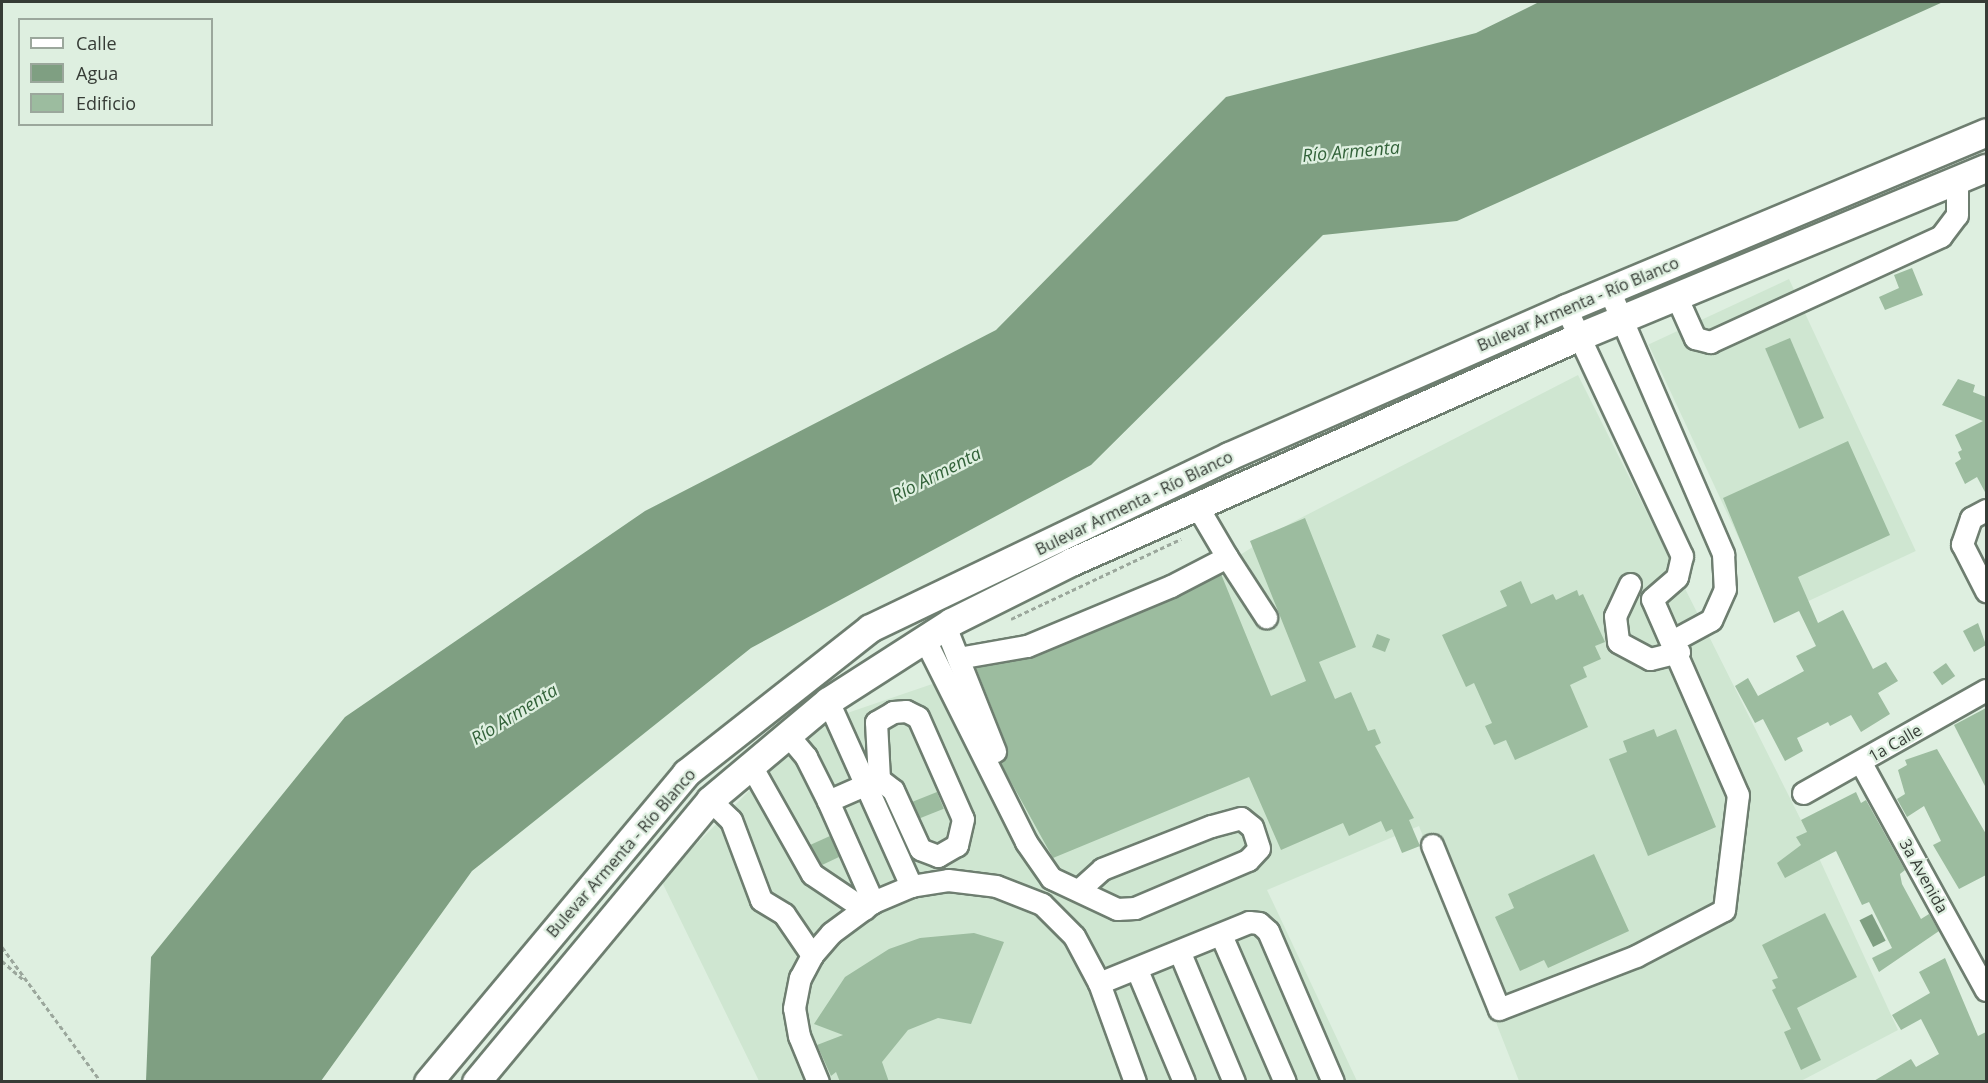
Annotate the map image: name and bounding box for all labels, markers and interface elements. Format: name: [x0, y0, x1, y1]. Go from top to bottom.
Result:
legend: [18, 18, 213, 126]
text: Calle: [76, 31, 117, 55]
text: Agua: [76, 61, 118, 85]
text: Edificio: [76, 91, 136, 115]
water label: Río Armenta: [1301, 136, 1401, 166]
street label: Bulevar Armenta - Río Blanco: [1474, 253, 1682, 355]
water label: Río Armenta: [887, 442, 985, 506]
street label: Bulevar Armenta - Río Blanco: [1032, 447, 1236, 559]
water label: Río Armenta: [467, 679, 561, 749]
street label: 1a Calle: [1865, 720, 1925, 766]
street label: Bulevar Armenta - Río Blanco: [543, 765, 699, 941]
street label: 3a Avenida: [1896, 836, 1952, 916]

